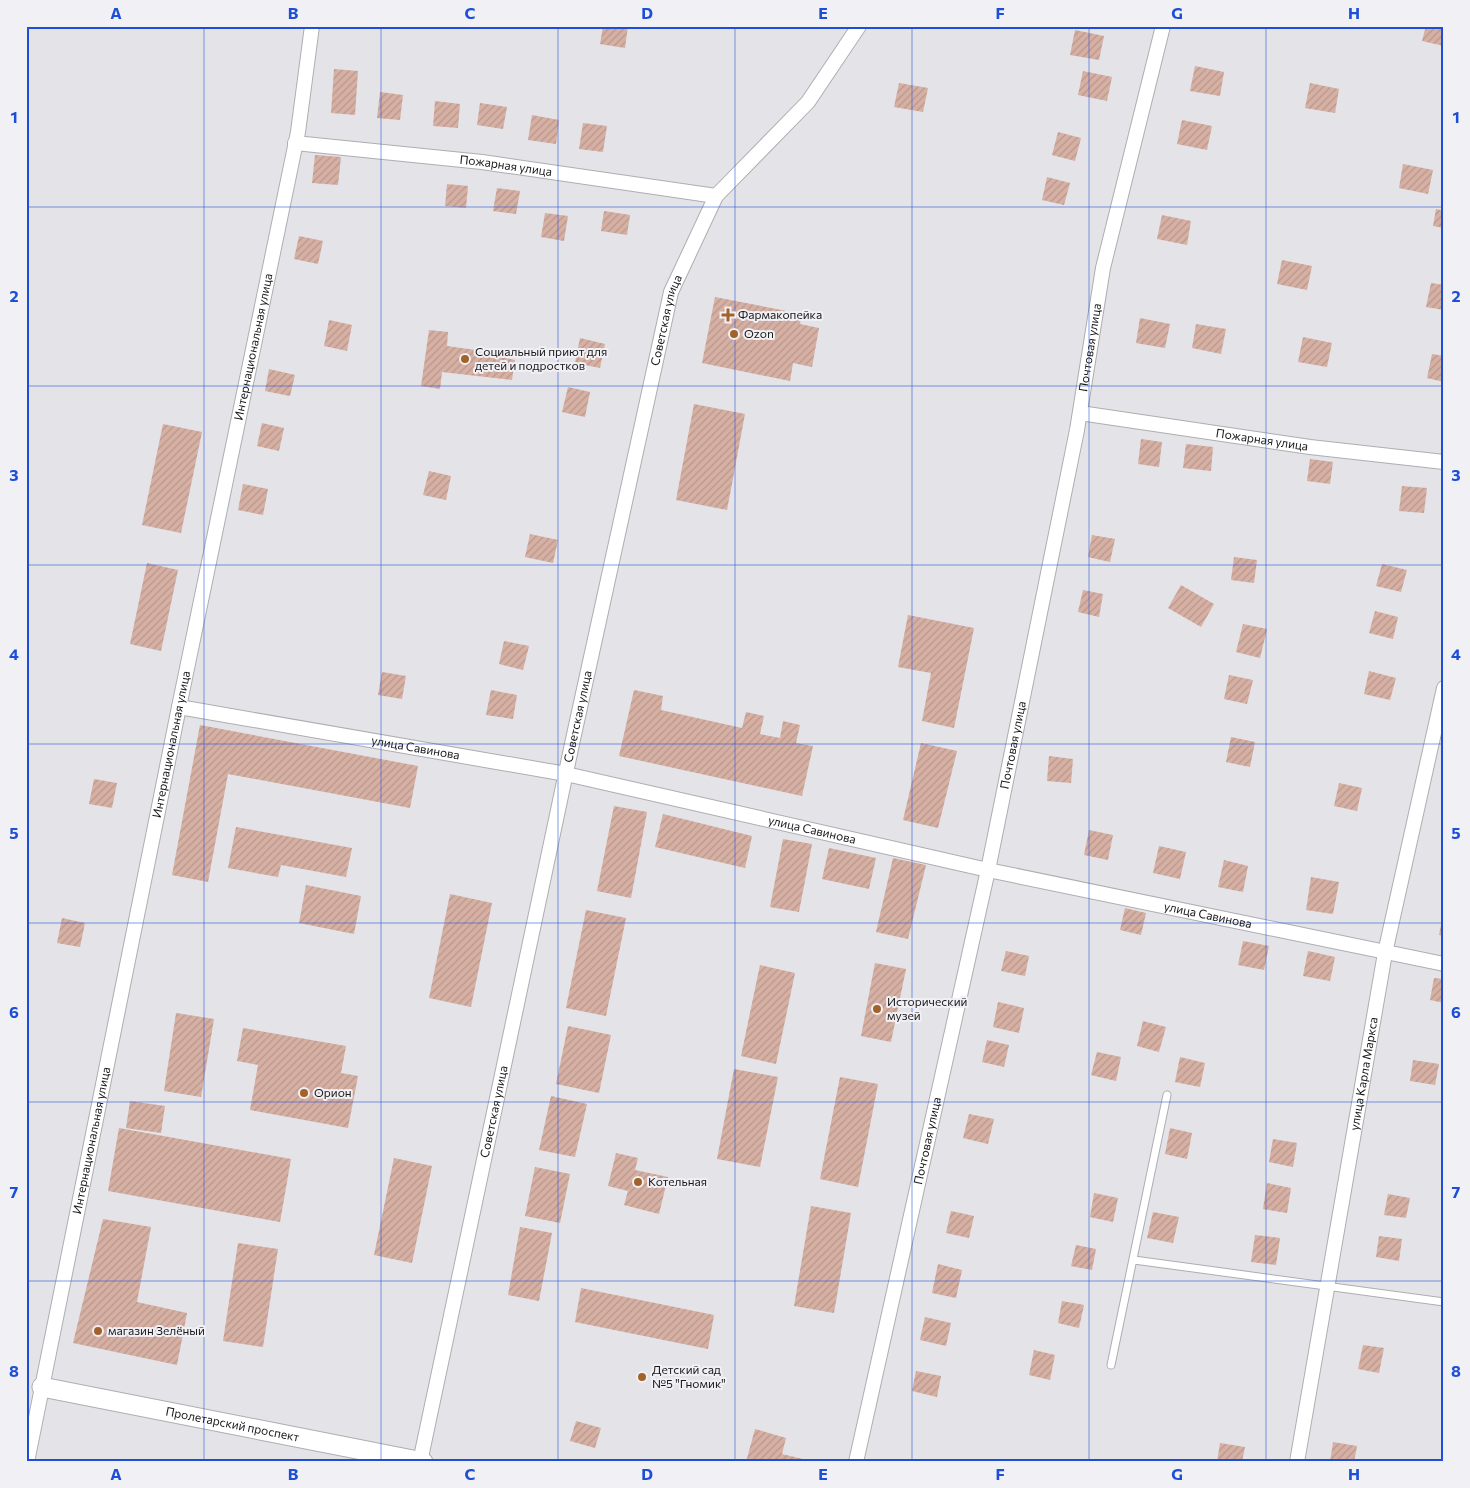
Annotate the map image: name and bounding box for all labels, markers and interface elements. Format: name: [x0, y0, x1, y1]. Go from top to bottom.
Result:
text: A: [110, 3, 122, 22]
text: B: [288, 3, 299, 22]
text: C: [465, 3, 476, 22]
text: D: [641, 3, 653, 22]
text: E: [818, 3, 828, 22]
text: F: [995, 3, 1005, 22]
text: G: [1171, 3, 1183, 22]
text: H: [1348, 3, 1360, 22]
text: 1: [10, 107, 18, 126]
text: 1: [1452, 107, 1460, 126]
street label: Пожарная улица: [459, 152, 553, 178]
street label: Интернациональная улица: [231, 272, 275, 421]
street label: Советская улица: [647, 272, 684, 367]
text: 2: [9, 286, 19, 305]
text: 2: [1451, 286, 1461, 305]
street label: Почтовая улица: [1075, 302, 1103, 393]
place label: Фармакопейка: [738, 307, 822, 321]
marker: Фармакопейка: [722, 309, 734, 321]
place label: Ozon: [744, 326, 774, 340]
marker: Ozon: [728, 328, 740, 340]
place label: Социальный приют для детей и подростков: [475, 344, 607, 372]
marker: Социальный приют для детей и подростков: [459, 353, 471, 365]
street label: Пожарная улица: [1215, 425, 1309, 453]
text: 3: [9, 465, 19, 484]
text: 3: [1451, 465, 1461, 484]
text: 4: [9, 644, 19, 663]
text: 4: [1451, 644, 1461, 663]
street label: Интернациональная улица: [149, 669, 192, 819]
street label: Советская улица: [560, 669, 594, 764]
street label: Почтовая улица: [997, 700, 1028, 790]
street label: улица Савинова: [370, 732, 461, 761]
street label: улица Савинова: [767, 812, 857, 846]
text: 5: [9, 823, 19, 842]
text: 5: [1451, 823, 1461, 842]
street label: улица Савинова: [1163, 898, 1253, 930]
place label: Исторический музей: [887, 994, 967, 1022]
text: 6: [9, 1002, 19, 1021]
text: 6: [1451, 1002, 1461, 1021]
marker: Исторический музей: [871, 1003, 883, 1015]
street label: улица Карла Маркса: [1346, 1016, 1380, 1131]
street label: Советская улица: [477, 1064, 510, 1159]
street label: Интернациональная улица: [69, 1065, 112, 1215]
place label: Орион: [314, 1085, 352, 1099]
marker: Орион: [298, 1087, 310, 1099]
street label: Почтовая улица: [910, 1096, 943, 1186]
place label: Котельная: [648, 1174, 707, 1188]
marker: Котельная: [632, 1176, 644, 1188]
text: 7: [10, 1182, 19, 1201]
text: 7: [1452, 1182, 1461, 1201]
place label: магазин Зелёный: [108, 1323, 205, 1337]
marker: магазин Зелёный: [92, 1325, 104, 1337]
text: 8: [9, 1361, 19, 1380]
text: 8: [1451, 1361, 1461, 1380]
place label: Детский сад №5 "Гномик": [652, 1362, 726, 1390]
marker: Детский сад №5 "Гномик": [636, 1371, 648, 1383]
street label: Пролетарский проспект: [164, 1403, 301, 1444]
text: A: [110, 1464, 122, 1483]
text: B: [288, 1464, 299, 1483]
text: C: [465, 1464, 476, 1483]
text: D: [641, 1464, 653, 1483]
text: E: [818, 1464, 828, 1483]
text: F: [995, 1464, 1005, 1483]
text: G: [1171, 1464, 1183, 1483]
text: H: [1348, 1464, 1360, 1483]

